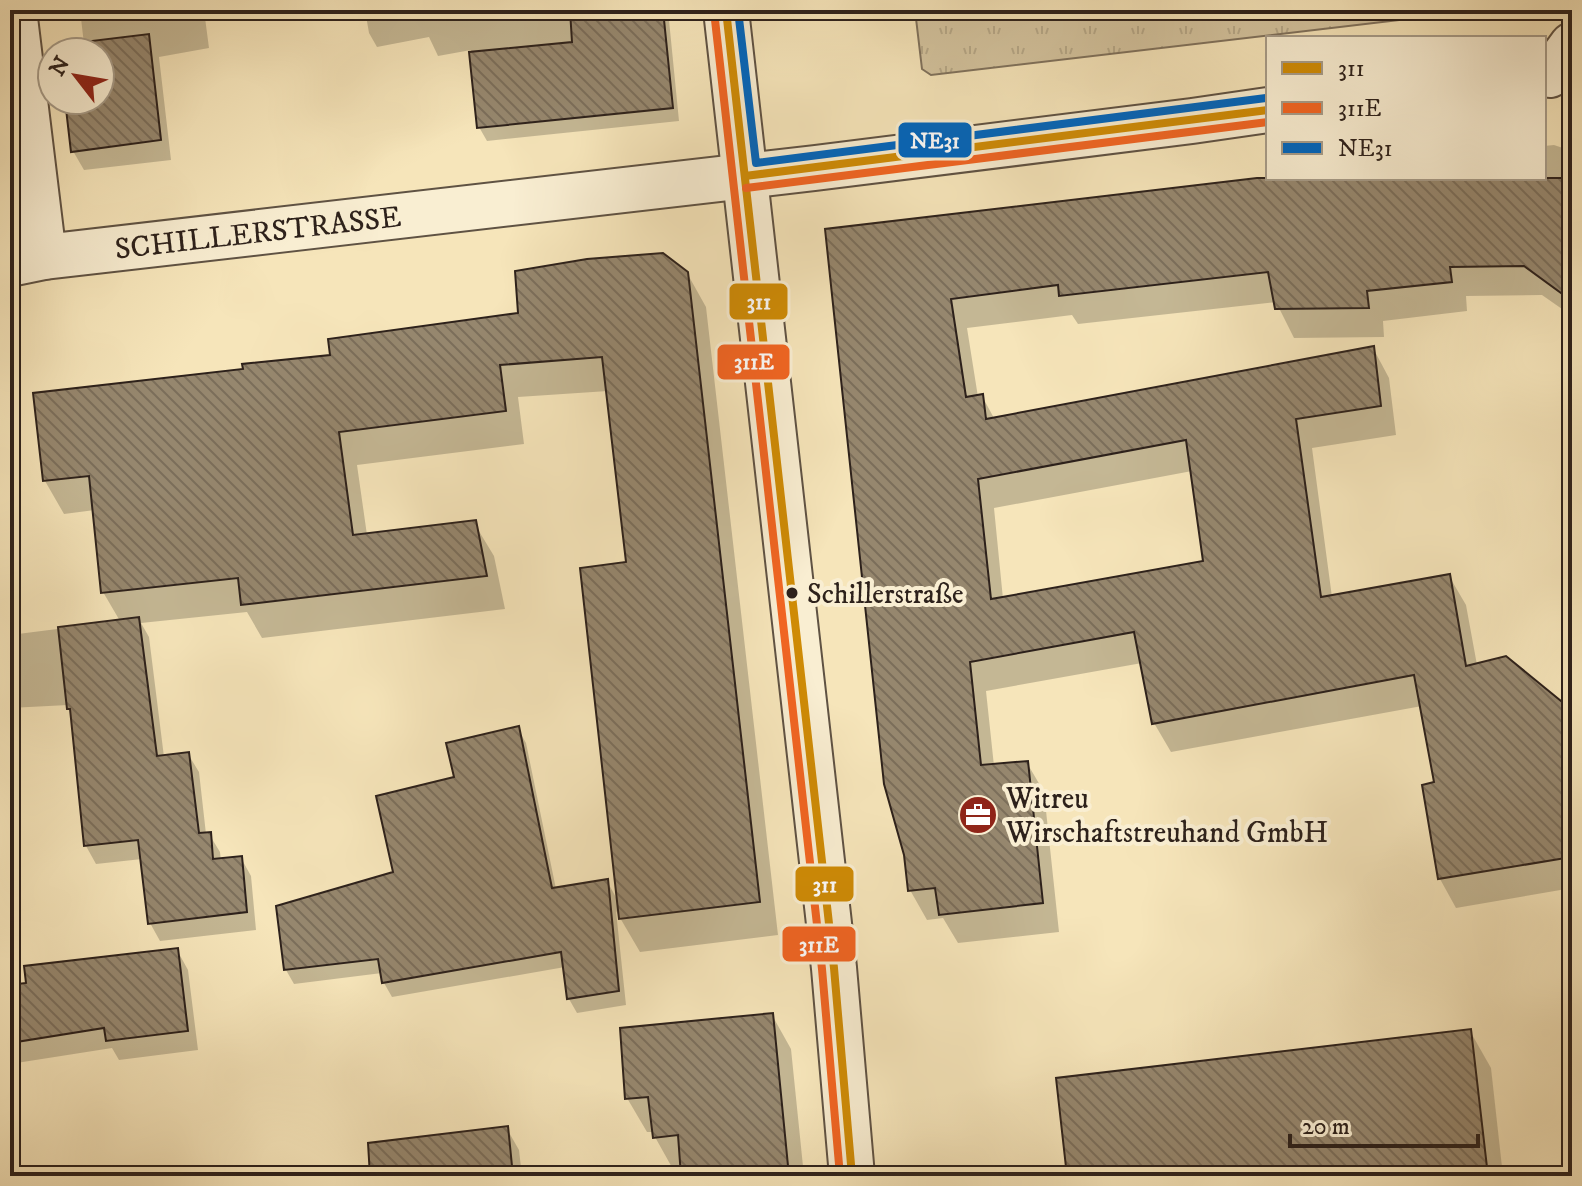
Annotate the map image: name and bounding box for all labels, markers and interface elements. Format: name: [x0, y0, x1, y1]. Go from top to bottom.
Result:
north arrow: [36, 36, 116, 116]
legend: [1266, 36, 1546, 180]
text: N: [44, 52, 76, 81]
text: 311: [1338, 54, 1365, 84]
text: 311E: [1338, 94, 1382, 124]
line badge: NE31: [897, 121, 973, 159]
text: NE31: [910, 128, 960, 155]
text: NE31: [1338, 134, 1392, 164]
street label: SCHILLERSTRASSE: [113, 199, 403, 269]
line badge: 311: [728, 282, 789, 321]
text: 311: [747, 289, 771, 316]
line badge: 311E: [716, 343, 791, 381]
text: 311E: [734, 349, 774, 376]
place label: Schillerstraße: [807, 577, 964, 612]
marker: Schillerstraße: [784, 585, 800, 601]
place label: Witreu Wirschaftstreuhand GmbH: [1005, 781, 1328, 852]
office icon: Witreu Wirschaftstreuhand GmbH: [957, 794, 999, 836]
line badge: 311: [794, 865, 855, 903]
text: 311: [813, 872, 837, 899]
line badge: 311E: [781, 925, 857, 963]
text: 311E: [799, 932, 839, 959]
scale bar: [1290, 1098, 1478, 1148]
text: 20 m: [1302, 1112, 1350, 1142]

